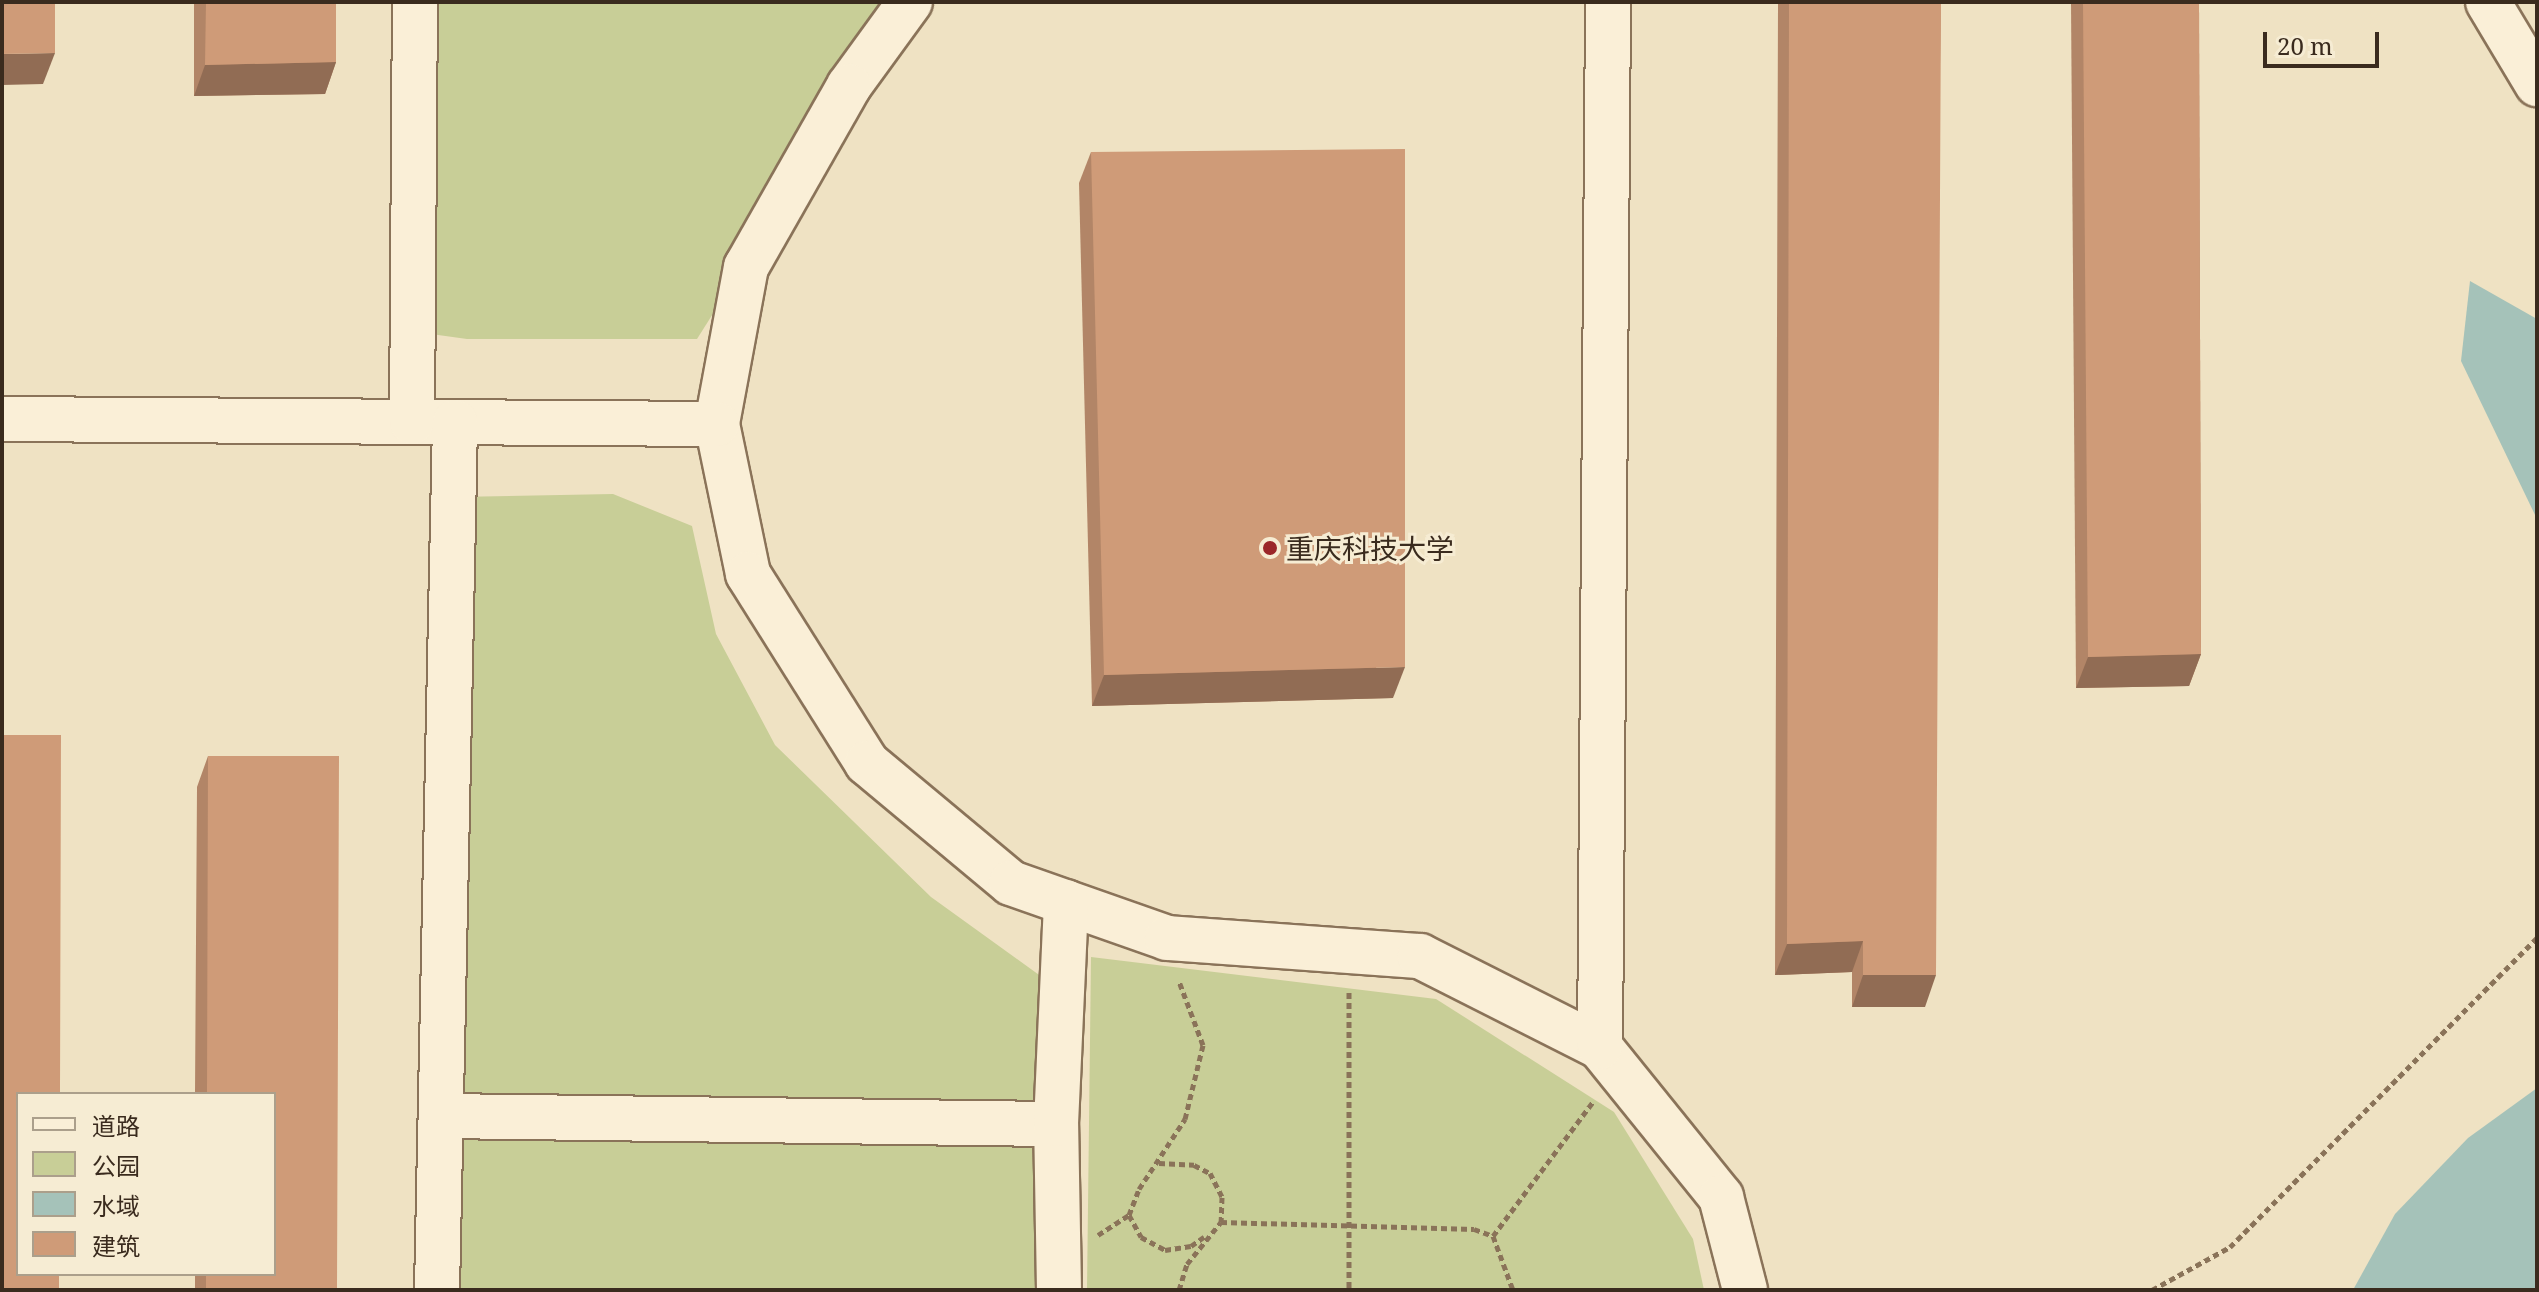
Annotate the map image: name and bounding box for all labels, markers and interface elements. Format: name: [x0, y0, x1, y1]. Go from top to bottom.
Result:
scale bar: [2267, 16, 2383, 66]
text: 20 m: [2277, 29, 2333, 62]
place label: 重庆科技大学: [1286, 531, 1454, 565]
marker: 重庆科技大学: [1261, 539, 1279, 557]
legend: [16, 1092, 276, 1276]
text: 道路: [92, 1109, 140, 1142]
text: 公园: [92, 1149, 140, 1182]
text: 水域: [92, 1189, 140, 1222]
text: 建筑: [92, 1229, 140, 1262]

